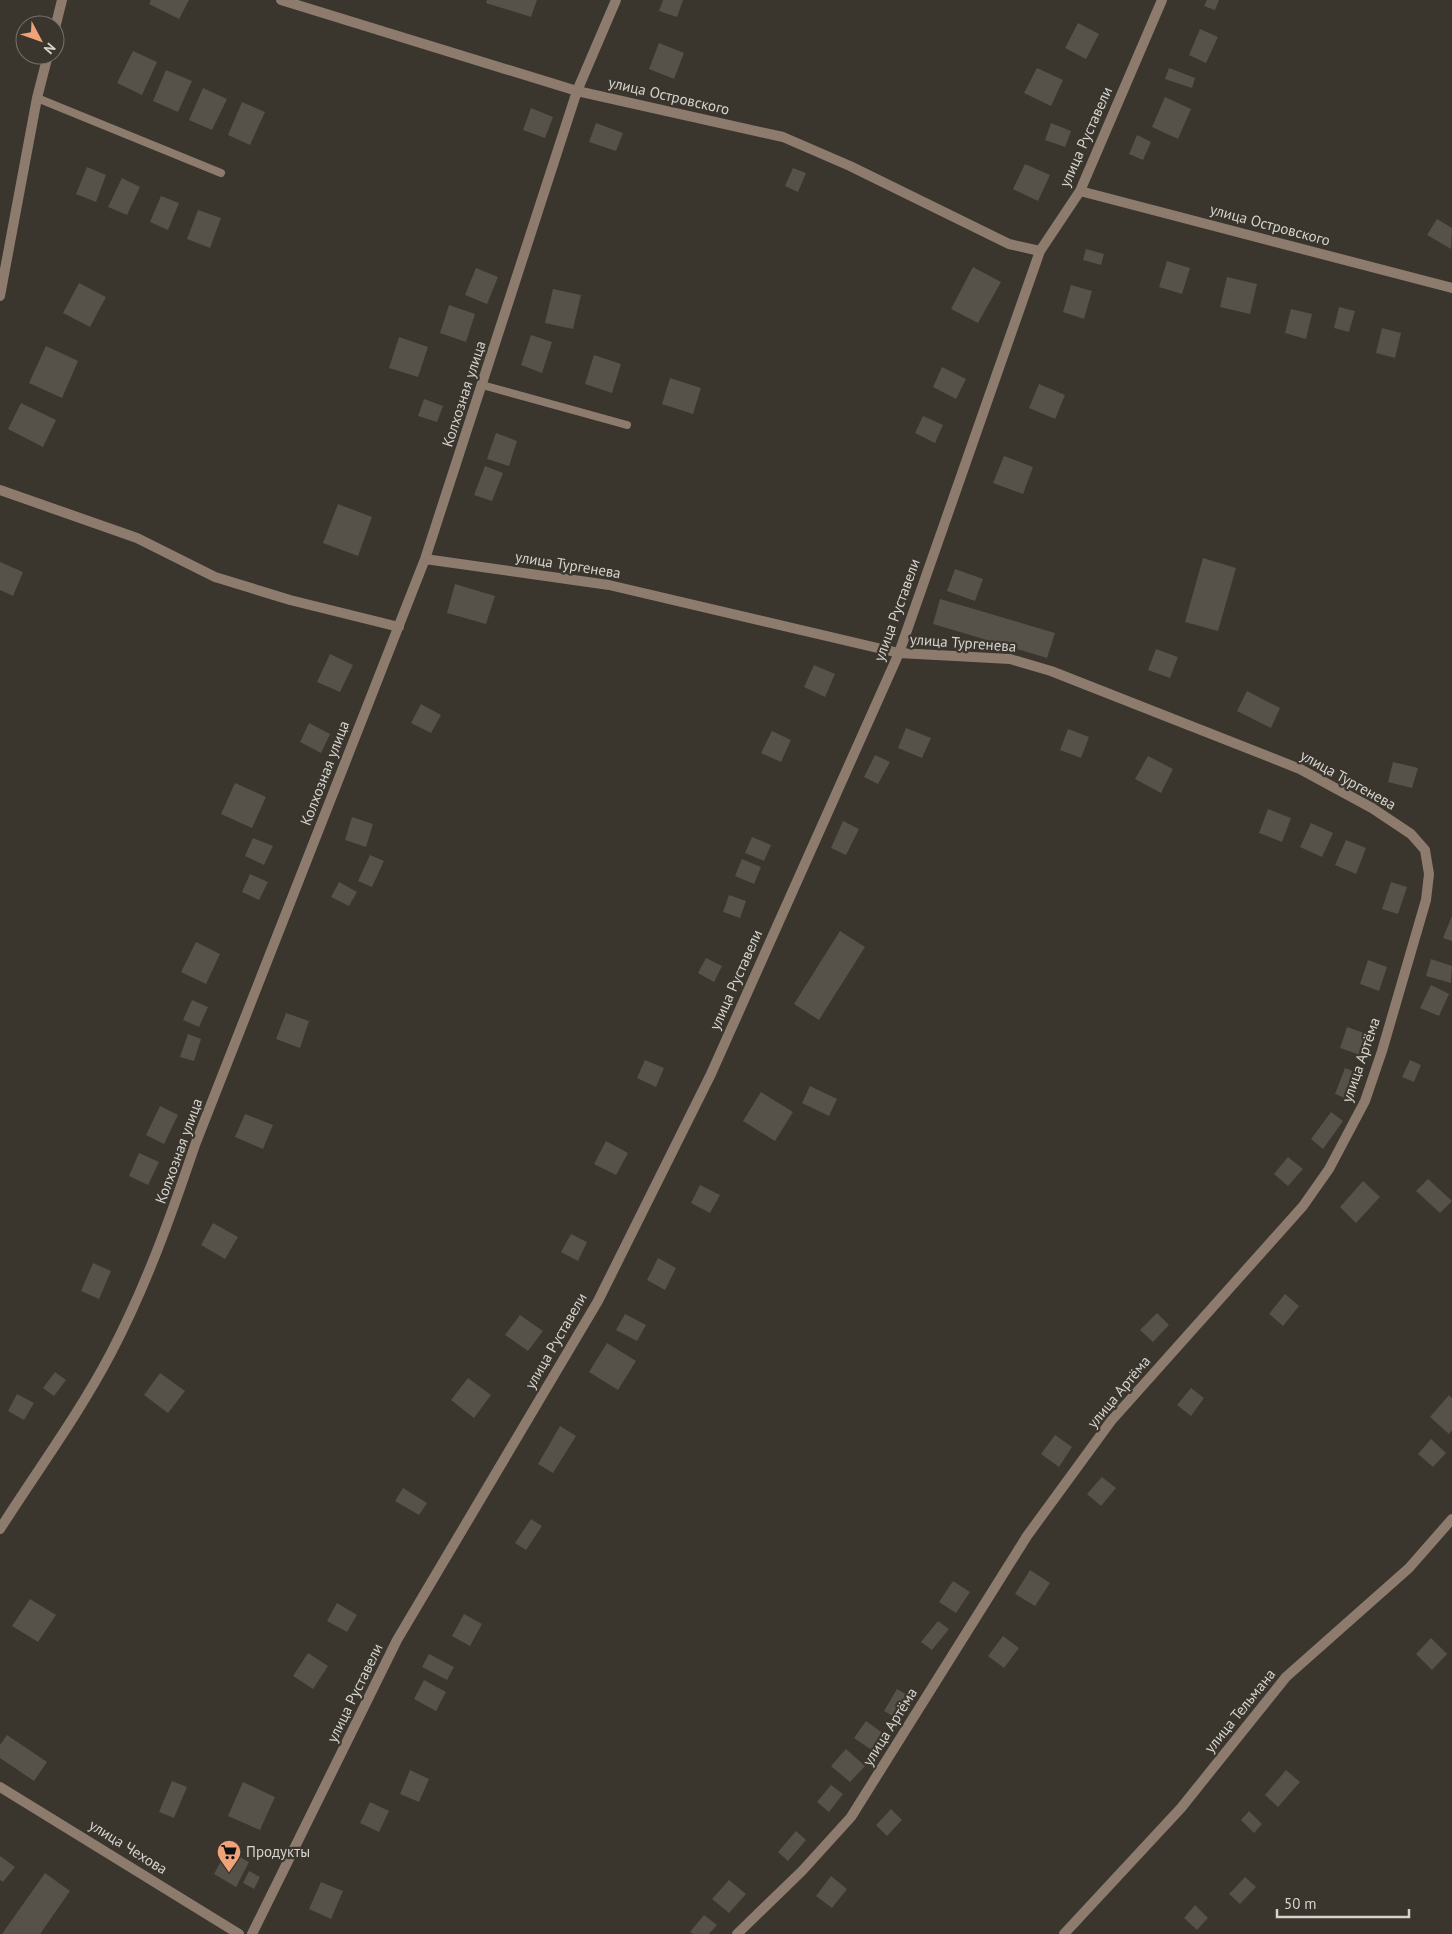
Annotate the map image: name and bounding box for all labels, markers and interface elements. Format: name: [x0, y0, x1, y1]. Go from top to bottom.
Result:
north arrow: [15, 15, 65, 65]
text: N: [40, 39, 60, 58]
street label: улица Островского: [607, 72, 732, 119]
street label: улица Руставели: [1055, 84, 1116, 190]
street label: улица Островского: [1208, 199, 1332, 250]
street label: Колхозная улица: [437, 338, 490, 449]
street label: улица Тургенева: [514, 547, 622, 582]
street label: улица Руставели: [869, 556, 924, 664]
street label: улица Тургенева: [909, 629, 1017, 656]
street label: Колхозная улица: [296, 718, 353, 828]
street label: улица Тургенева: [1297, 745, 1400, 814]
street label: улица Руставели: [705, 927, 766, 1033]
street label: улица Артёма: [1337, 1015, 1384, 1105]
street label: Колхозная улица: [151, 1096, 206, 1206]
street label: улица Руставели: [520, 1289, 591, 1392]
street label: улица Артёма: [1083, 1352, 1154, 1432]
street label: улица Руставели: [322, 1640, 387, 1745]
street label: улица Тельмана: [1200, 1665, 1279, 1757]
street label: улица Артёма: [858, 1684, 921, 1769]
street label: улица Чехова: [86, 1815, 171, 1878]
supermarket icon: Продукты: [216, 1839, 242, 1873]
place label: Продукты: [246, 1842, 310, 1861]
scale bar: [1277, 1886, 1410, 1918]
text: 50 m: [1284, 1894, 1317, 1913]

